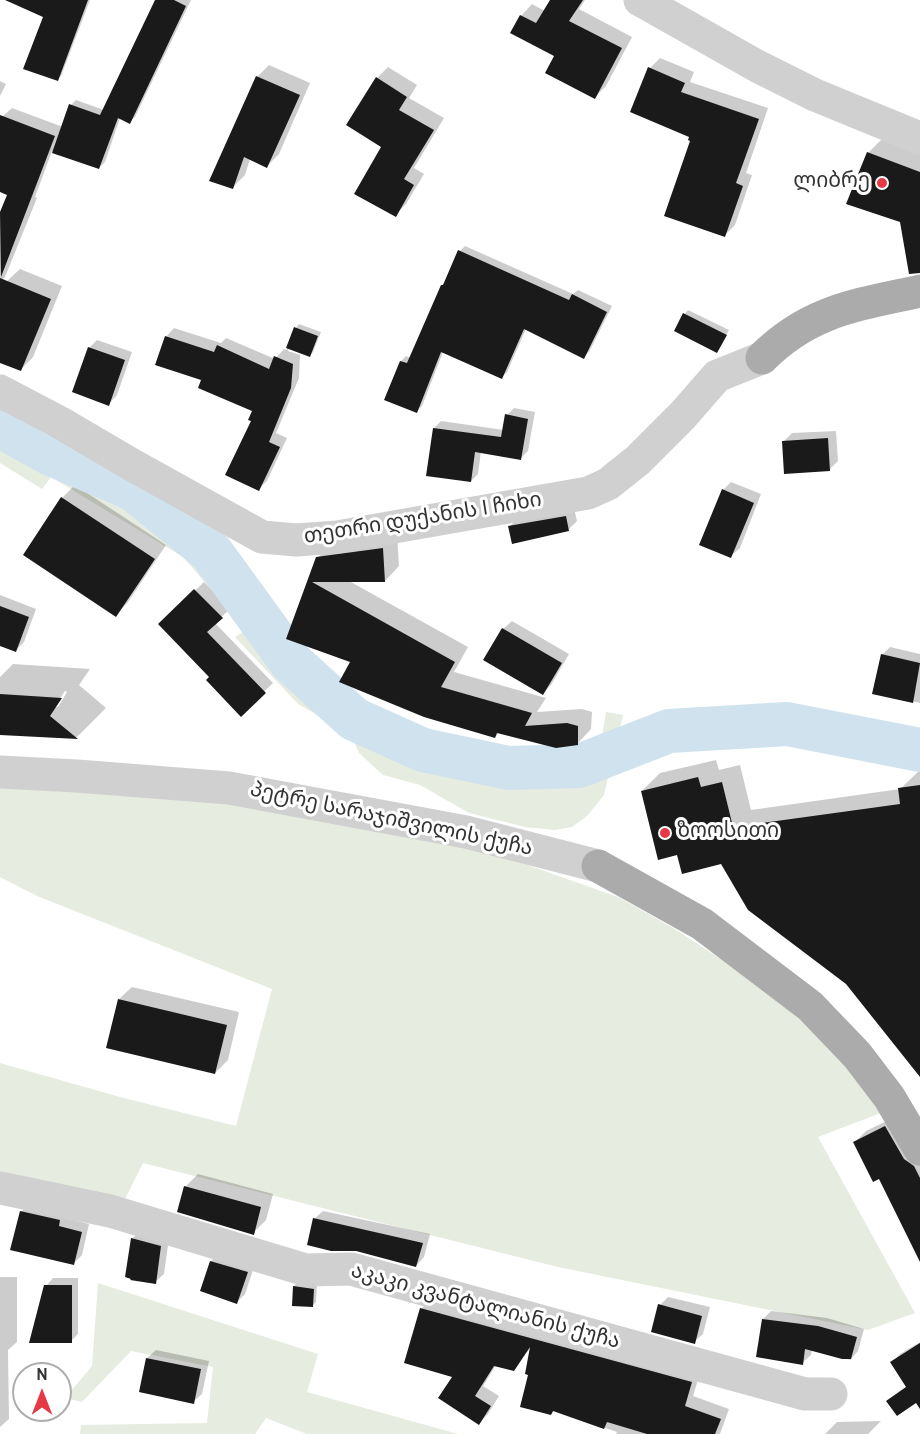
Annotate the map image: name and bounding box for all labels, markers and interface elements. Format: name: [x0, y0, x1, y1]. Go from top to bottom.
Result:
place label: ლიბრე: [793, 170, 870, 196]
marker: ლიბრე: [875, 176, 889, 190]
street label: თეთრი დუქანის I ჩიხი: [302, 489, 544, 551]
street label: პეტრე სარაჯიშვილის ქუჩა: [248, 779, 534, 863]
place label: ზოოსითი: [677, 820, 779, 846]
marker: ზოოსითი: [658, 826, 672, 840]
street label: აკაკი კვანტალიანის ქუჩა: [348, 1260, 622, 1356]
north arrow: [12, 1362, 72, 1422]
text: N: [36, 1366, 48, 1386]

